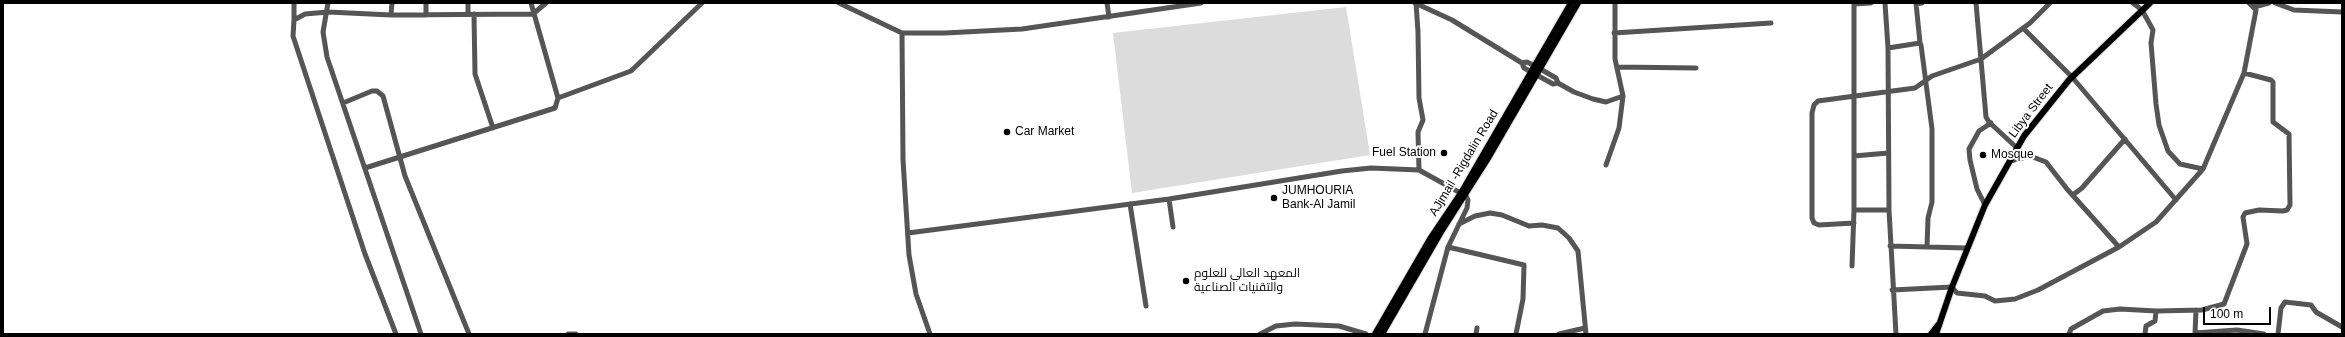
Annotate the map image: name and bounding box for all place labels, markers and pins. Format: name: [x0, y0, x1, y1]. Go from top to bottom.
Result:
place label: Car Market: [1015, 125, 1074, 139]
marker: Car Market: [1002, 127, 1012, 137]
place label: Fuel Station: [1372, 146, 1436, 160]
marker: Fuel Station: [1439, 148, 1449, 158]
place label: Mosque: [1991, 148, 2034, 162]
marker: Mosque: [1978, 150, 1988, 160]
place label: JUMHOURIA Bank-Al Jamil: [1282, 184, 1355, 212]
marker: JUMHOURIA Bank-Al Jamil: [1269, 193, 1279, 203]
place label: المعهد العالي للعلوم والتقنيات الصناعية: [1194, 267, 1300, 295]
marker: المعهد العالي للعلوم والتقنيات الصناعية: [1181, 276, 1191, 286]

